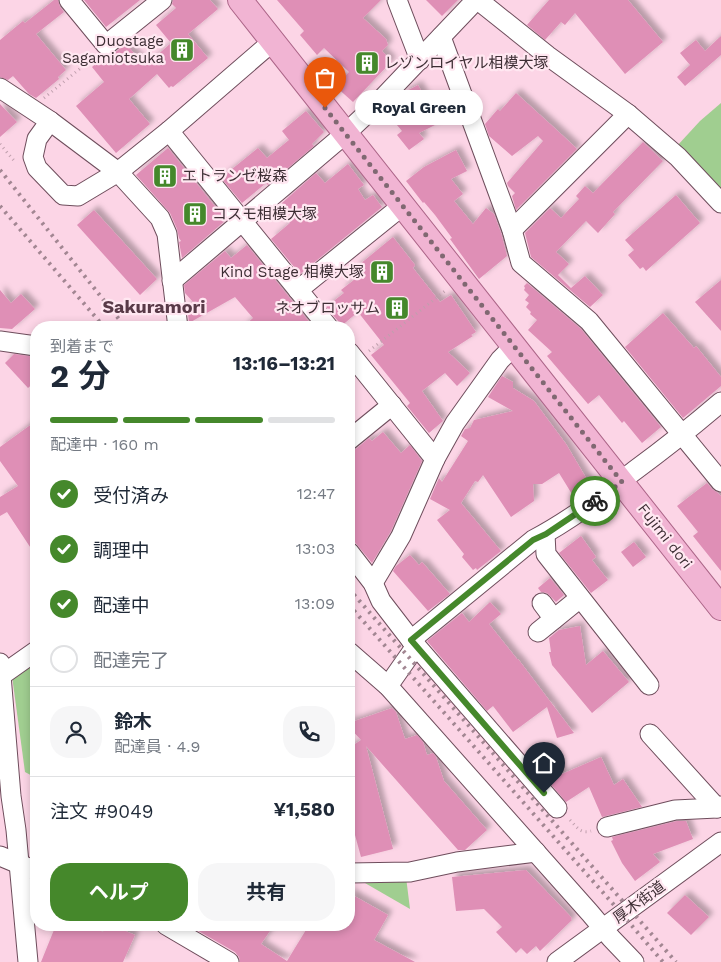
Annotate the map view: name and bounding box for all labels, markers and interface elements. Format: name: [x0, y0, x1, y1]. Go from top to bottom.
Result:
place label: Duostage Sagamiotsuka: [62, 32, 165, 67]
building icon: Duostage Sagamiotsuka: [169, 37, 195, 63]
building icon: レゾンロイヤル相模大塚: [354, 50, 380, 76]
place label: レゾンロイヤル相模大塚: [384, 54, 549, 72]
pin: [304, 57, 346, 108]
icon: bag: [311, 64, 339, 92]
callout: Royal Green: [355, 90, 482, 126]
text: Royal Green: [372, 98, 466, 117]
building icon: エトランゼ桜森: [152, 163, 178, 189]
place label: エトランゼ桜森: [182, 167, 287, 185]
building icon: コスモ相模大塚: [182, 201, 208, 227]
place label: コスモ相模大塚: [212, 205, 317, 223]
building icon: Kind Stage 相模大塚: [369, 259, 395, 285]
place label: Kind Stage 相模大塚: [220, 263, 364, 281]
building icon: ネオブロッサム: [384, 295, 410, 321]
district label: Sakuramori: [103, 296, 205, 317]
place label: ネオブロッサム: [275, 299, 380, 317]
text: 到着まで: [50, 337, 114, 356]
text: 13:16–13:21: [233, 352, 335, 375]
text: 2 分: [50, 357, 110, 395]
text: 配達中 · 160 m: [50, 435, 159, 454]
courier: [570, 476, 620, 526]
icon: check: [50, 480, 78, 508]
text: 受付済み: [93, 484, 169, 507]
text: 12:47: [297, 484, 335, 503]
icon: bike: [581, 487, 609, 515]
street label: Fujimi dori: [634, 500, 696, 572]
icon: check: [50, 535, 78, 563]
text: 調理中: [93, 539, 150, 562]
text: 13:03: [296, 539, 335, 558]
icon: check: [50, 590, 78, 618]
text: 配達中: [93, 594, 150, 617]
text: 13:09: [295, 594, 335, 613]
text: 配達完了: [93, 649, 169, 672]
button: person: [50, 706, 102, 758]
button: phone: [283, 706, 335, 758]
text: 鈴木: [114, 710, 152, 733]
text: 配達員 · 4.9: [114, 737, 200, 756]
pin: [523, 742, 565, 793]
icon: home: [530, 749, 558, 777]
text: ¥1,580: [273, 798, 335, 821]
text: 注文 #9049: [50, 800, 154, 823]
button: ヘルプ: [50, 863, 188, 921]
button: 共有: [198, 863, 335, 921]
street label: 厚木街道: [609, 877, 669, 927]

